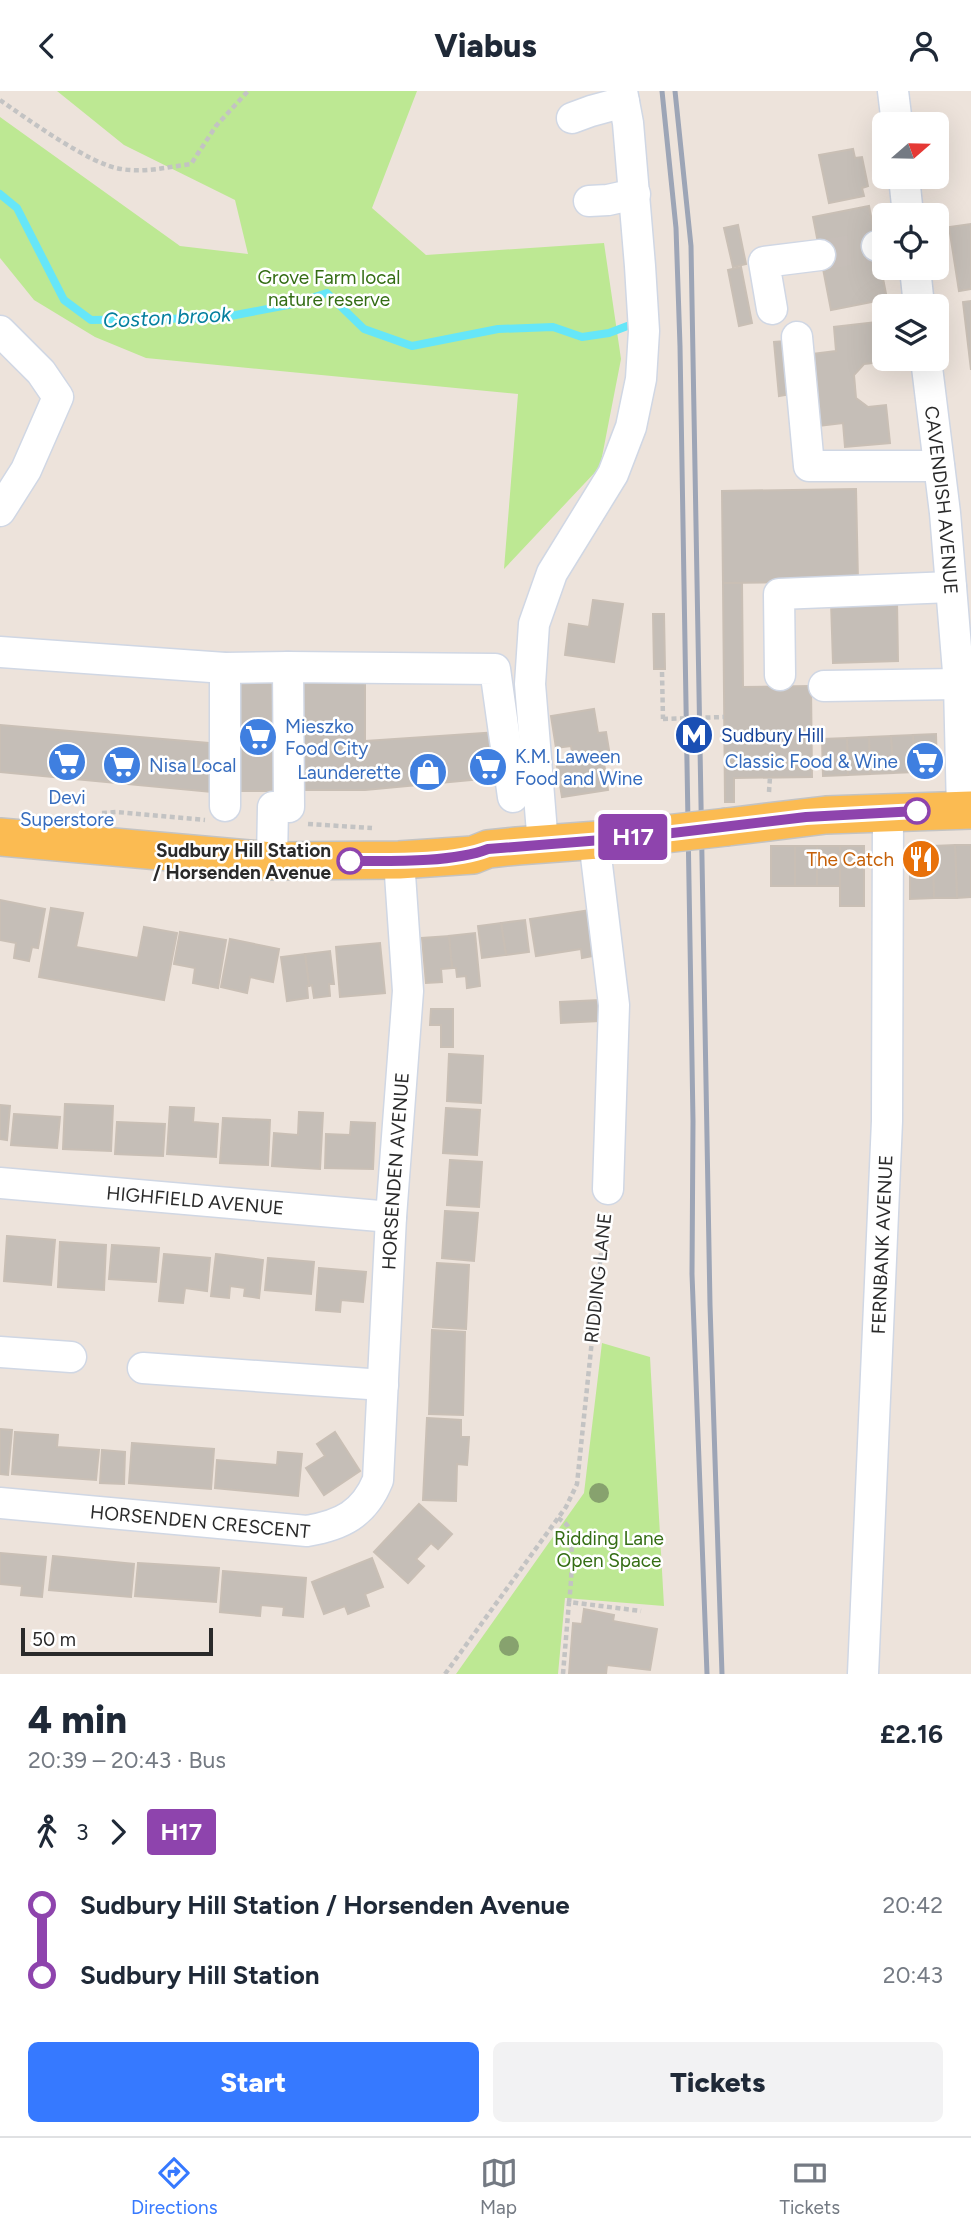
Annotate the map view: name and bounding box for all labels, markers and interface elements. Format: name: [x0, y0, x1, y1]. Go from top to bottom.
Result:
icon: back: [28, 27, 66, 65]
text: Viabus: [434, 27, 537, 65]
icon: person: [905, 27, 943, 65]
north arrow: [872, 112, 948, 189]
map controls: [872, 112, 949, 371]
button: locate: [872, 203, 949, 280]
park label: Grove Farm local nature reserve: [258, 266, 400, 311]
button: layers: [872, 294, 949, 371]
water label: Coston brook: [102, 301, 233, 333]
street label: CAVENDISH AVENUE: [920, 404, 963, 595]
metro station icon: Sudbury Hill: [673, 714, 715, 756]
place label: Mieszko Food City: [285, 715, 368, 760]
supermarket icon: Mieszko Food City: [237, 716, 279, 758]
place label: Sudbury Hill: [721, 724, 824, 747]
supermarket icon: Classic Food & Wine: [904, 740, 946, 782]
supermarket icon: Devi Superstore: [46, 741, 88, 783]
supermarket icon: Nisa Local: [101, 744, 143, 786]
place label: K.M. Laween Food and Wine: [515, 745, 643, 790]
supermarket icon: K.M. Laween Food and Wine: [467, 746, 509, 788]
place label: Classic Food & Wine: [725, 750, 898, 773]
shop icon: Launderette: [407, 751, 449, 793]
place label: Nisa Local: [149, 754, 236, 777]
place label: Launderette: [297, 761, 401, 784]
place label: Devi Superstore: [20, 786, 114, 831]
unlabelled marker: [904, 798, 930, 824]
line badge: H17: [593, 814, 673, 860]
text: H17: [612, 822, 654, 851]
restaurant icon: The Catch: [900, 838, 942, 880]
place label: Sudbury Hill Station / Horsenden Avenue: [153, 839, 331, 884]
marker: Sudbury Hill Station / Horsenden Avenue: [337, 848, 363, 874]
place label: The Catch: [806, 848, 894, 871]
street label: HORSENDEN AVENUE: [377, 1071, 413, 1270]
street label: FERNBANK AVENUE: [866, 1154, 897, 1335]
street label: HIGHFIELD AVENUE: [105, 1181, 285, 1219]
street label: RIDDING LANE: [580, 1212, 616, 1344]
street label: HORSENDEN CRESCENT: [89, 1500, 312, 1543]
park label: Ridding Lane Open Space: [554, 1527, 664, 1572]
scale bar: [21, 1625, 214, 1657]
text: 50 m: [32, 1628, 76, 1651]
text: 4 min: [28, 1697, 127, 1743]
text: £2.16: [880, 1718, 943, 1750]
text: 20:39 – 20:43 · Bus: [28, 1746, 226, 1774]
icon: walk: [28, 1813, 66, 1851]
icon: forward: [99, 1813, 137, 1851]
text: H17: [161, 1817, 202, 1846]
text: 3: [76, 1818, 89, 1846]
text: Sudbury Hill Station / Horsenden Avenue: [80, 1889, 570, 1921]
text: 20:42: [882, 1891, 943, 1919]
text: Sudbury Hill Station: [80, 1959, 320, 1991]
text: 20:43: [883, 1961, 943, 1989]
button: Start: [28, 2042, 479, 2122]
button: Tickets: [493, 2042, 943, 2122]
tab: Directions: [131, 2154, 218, 2219]
tab: Map: [480, 2154, 518, 2219]
tab: Tickets: [779, 2154, 840, 2219]

